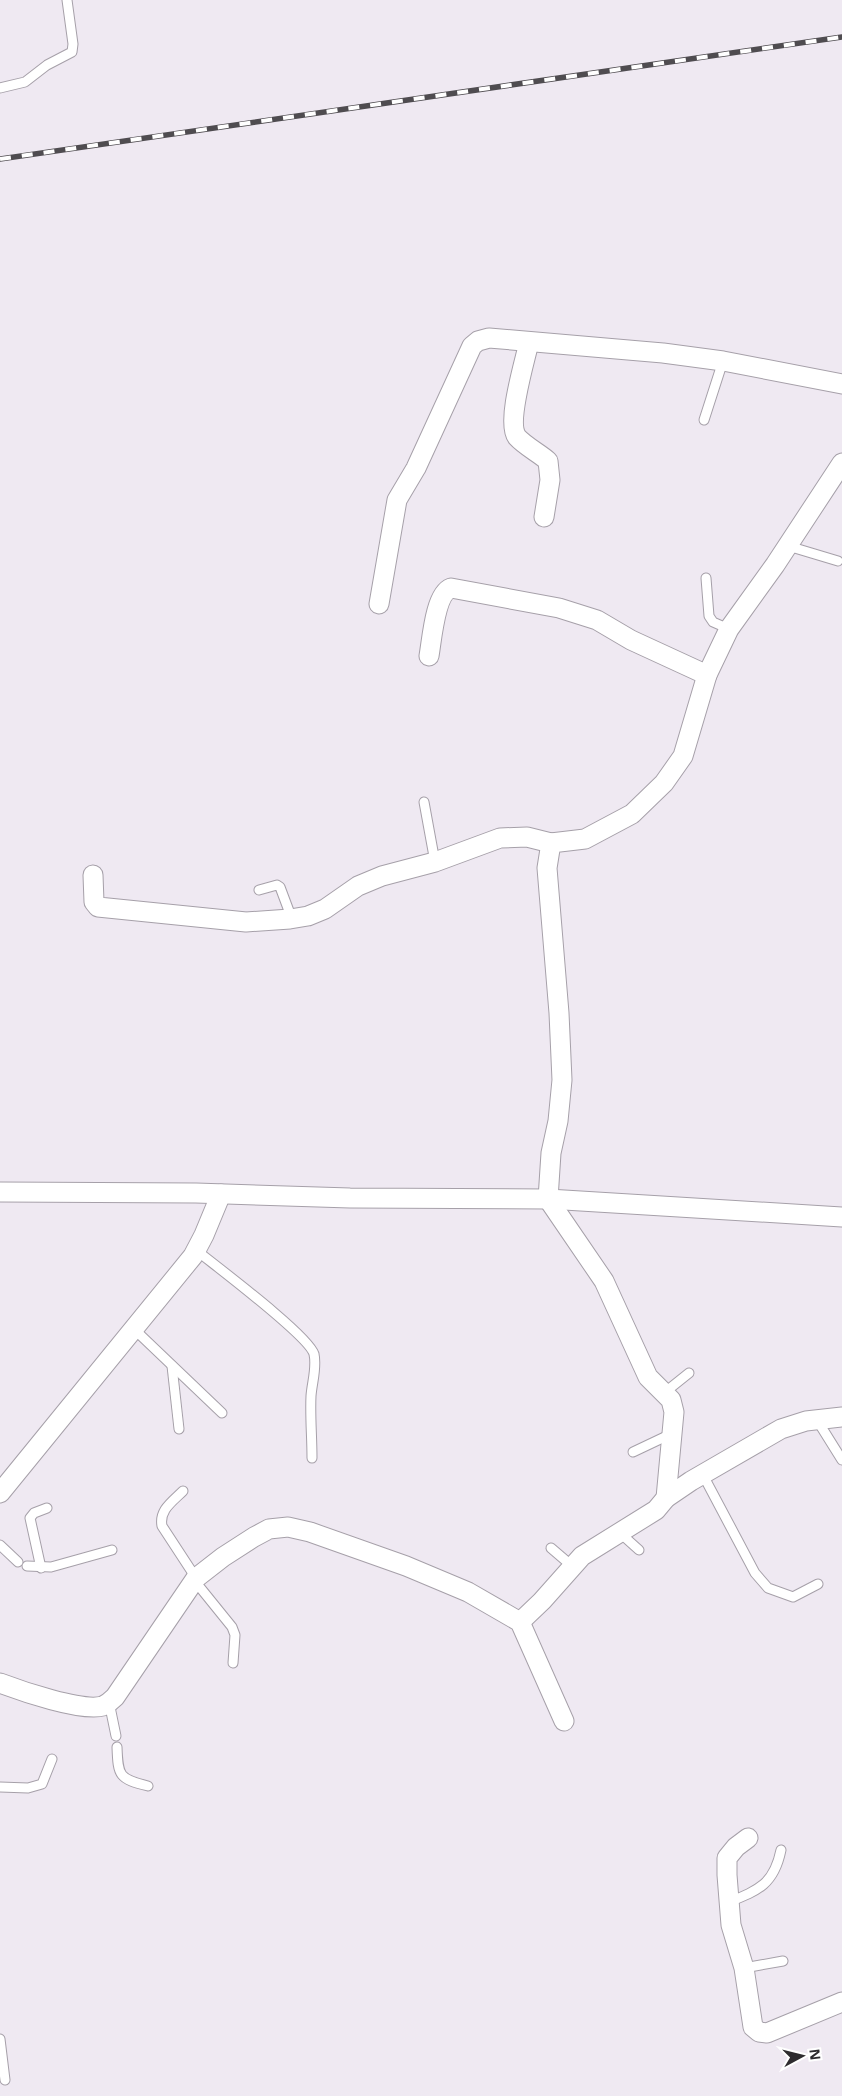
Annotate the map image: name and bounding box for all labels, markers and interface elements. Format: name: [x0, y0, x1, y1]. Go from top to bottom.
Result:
north arrow: [777, 2031, 827, 2081]
text: N: [805, 2048, 826, 2061]

